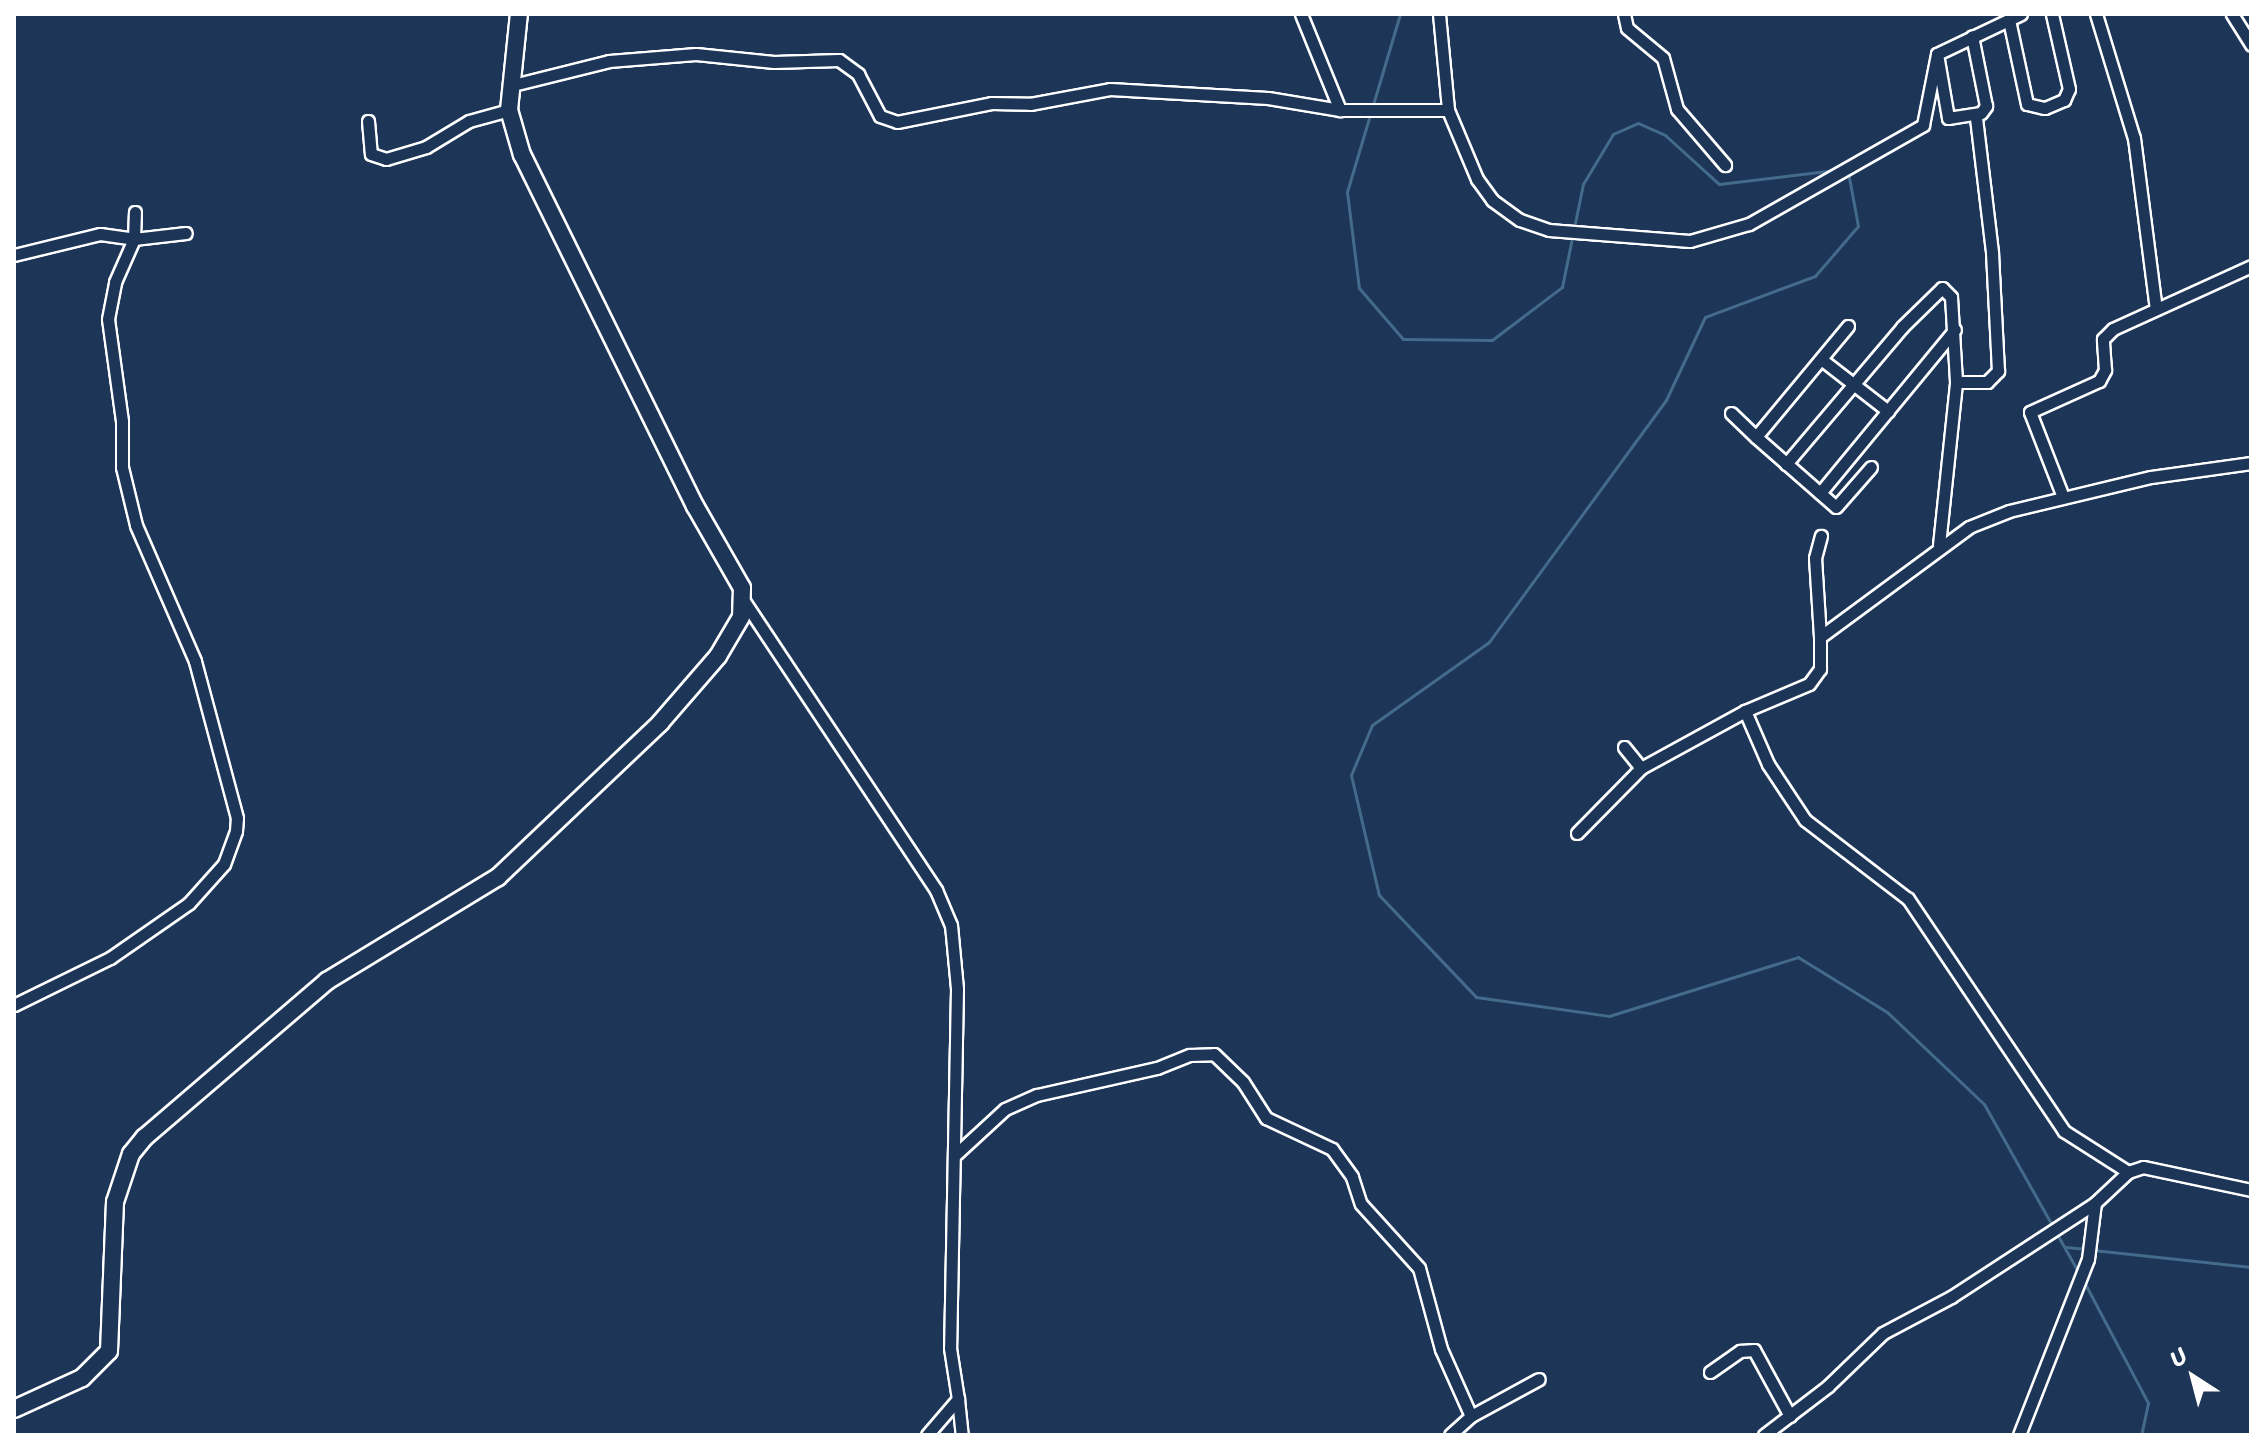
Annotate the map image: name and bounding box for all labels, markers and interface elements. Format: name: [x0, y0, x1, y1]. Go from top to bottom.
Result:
north arrow: [2153, 1337, 2233, 1417]
text: U: [2161, 1337, 2196, 1377]

